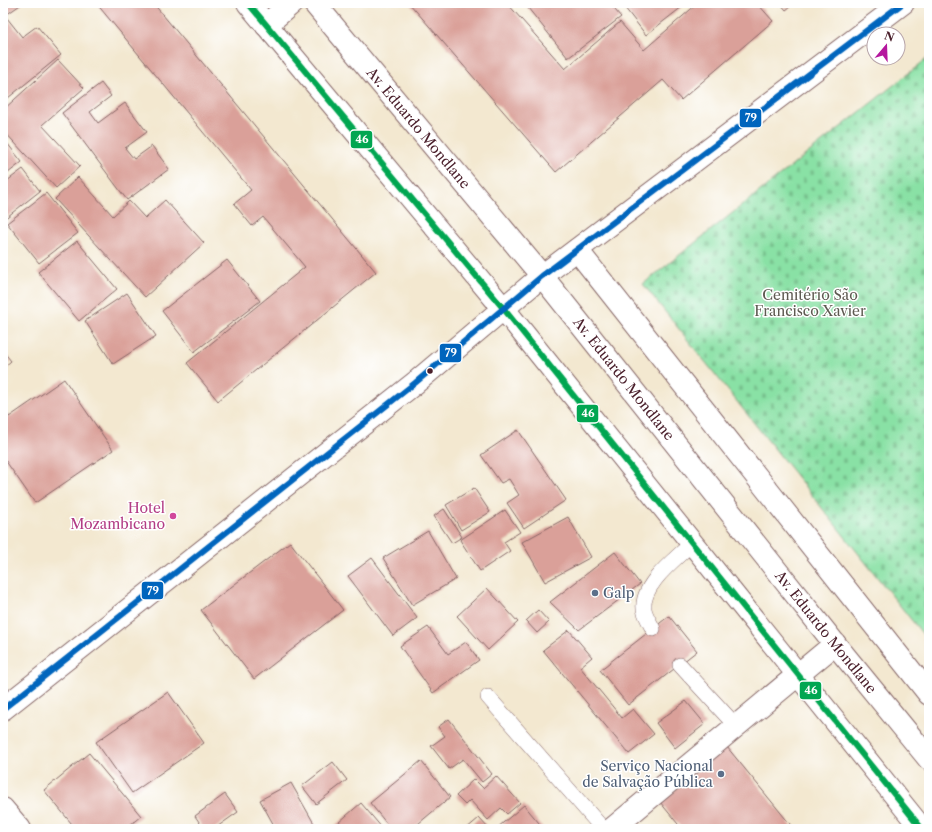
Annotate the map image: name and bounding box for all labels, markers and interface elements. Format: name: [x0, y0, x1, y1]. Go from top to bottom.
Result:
north arrow: [866, 26, 906, 66]
text: N: [882, 28, 896, 45]
street label: Av. Eduardo Mondlane: [362, 63, 474, 192]
line badge: 79: [739, 108, 762, 128]
text: 79: [745, 111, 758, 125]
line badge: 46: [350, 130, 373, 149]
text: 46: [355, 132, 369, 146]
park label: Cemitério São Francisco Xavier: [754, 286, 866, 320]
street label: Av. Eduardo Mondlane: [569, 313, 678, 444]
line badge: 79: [439, 343, 462, 363]
text: 79: [445, 346, 458, 360]
unlabelled marker: [425, 366, 435, 376]
line badge: 46: [576, 404, 599, 423]
text: 46: [581, 406, 595, 420]
place label: Hotel Mozambicano: [70, 499, 165, 533]
marker: Hotel Mozambicano: [168, 511, 178, 521]
street label: Av. Eduardo Mondlane: [770, 566, 881, 697]
line badge: 79: [141, 581, 164, 600]
text: 79: [147, 584, 160, 598]
place label: Galp: [603, 584, 634, 602]
marker: Galp: [590, 588, 600, 598]
line badge: 46: [799, 681, 822, 700]
text: 46: [804, 683, 818, 697]
place label: Serviço Nacional de Salvação Pública: [582, 757, 714, 791]
marker: Serviço Nacional de Salvação Pública: [716, 769, 726, 779]

